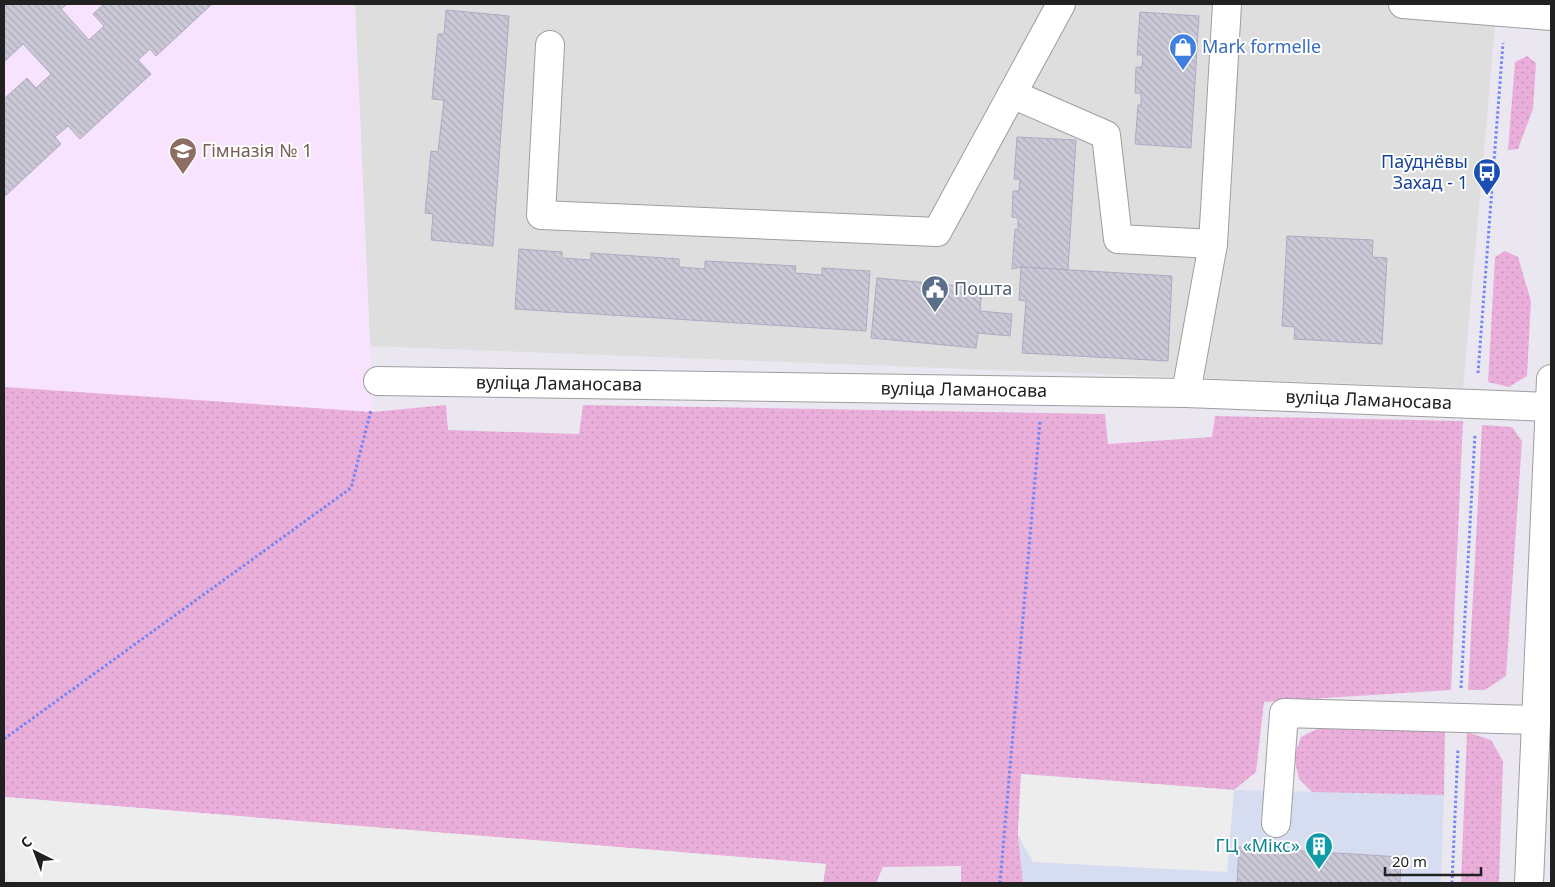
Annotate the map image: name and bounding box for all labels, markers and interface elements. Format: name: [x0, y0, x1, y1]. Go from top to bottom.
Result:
shop icon: Mark formelle: [1168, 32, 1198, 71]
place label: Mark formelle: [1202, 34, 1321, 58]
school or university icon: Гімназія № 1: [168, 136, 198, 175]
place label: Гімназія № 1: [202, 138, 313, 162]
place label: Паўднёвы Захад - 1: [1381, 149, 1468, 194]
bus stop icon: Паўднёвы Захад - 1: [1472, 157, 1502, 196]
public building icon: Пошта: [920, 274, 950, 313]
place label: Пошта: [954, 276, 1012, 300]
street label: вуліца Ламаносава: [476, 369, 642, 396]
street label: вуліца Ламаносава: [881, 375, 1047, 402]
street label: вуліца Ламаносава: [1285, 384, 1452, 414]
north arrow: [10, 827, 60, 877]
building icon: ГЦ «Мікс»: [1304, 831, 1334, 870]
text: С: [16, 832, 36, 852]
place label: ГЦ «Мікс»: [1215, 833, 1300, 857]
scale bar: [1385, 844, 1481, 876]
text: 20 m: [1392, 851, 1427, 871]

